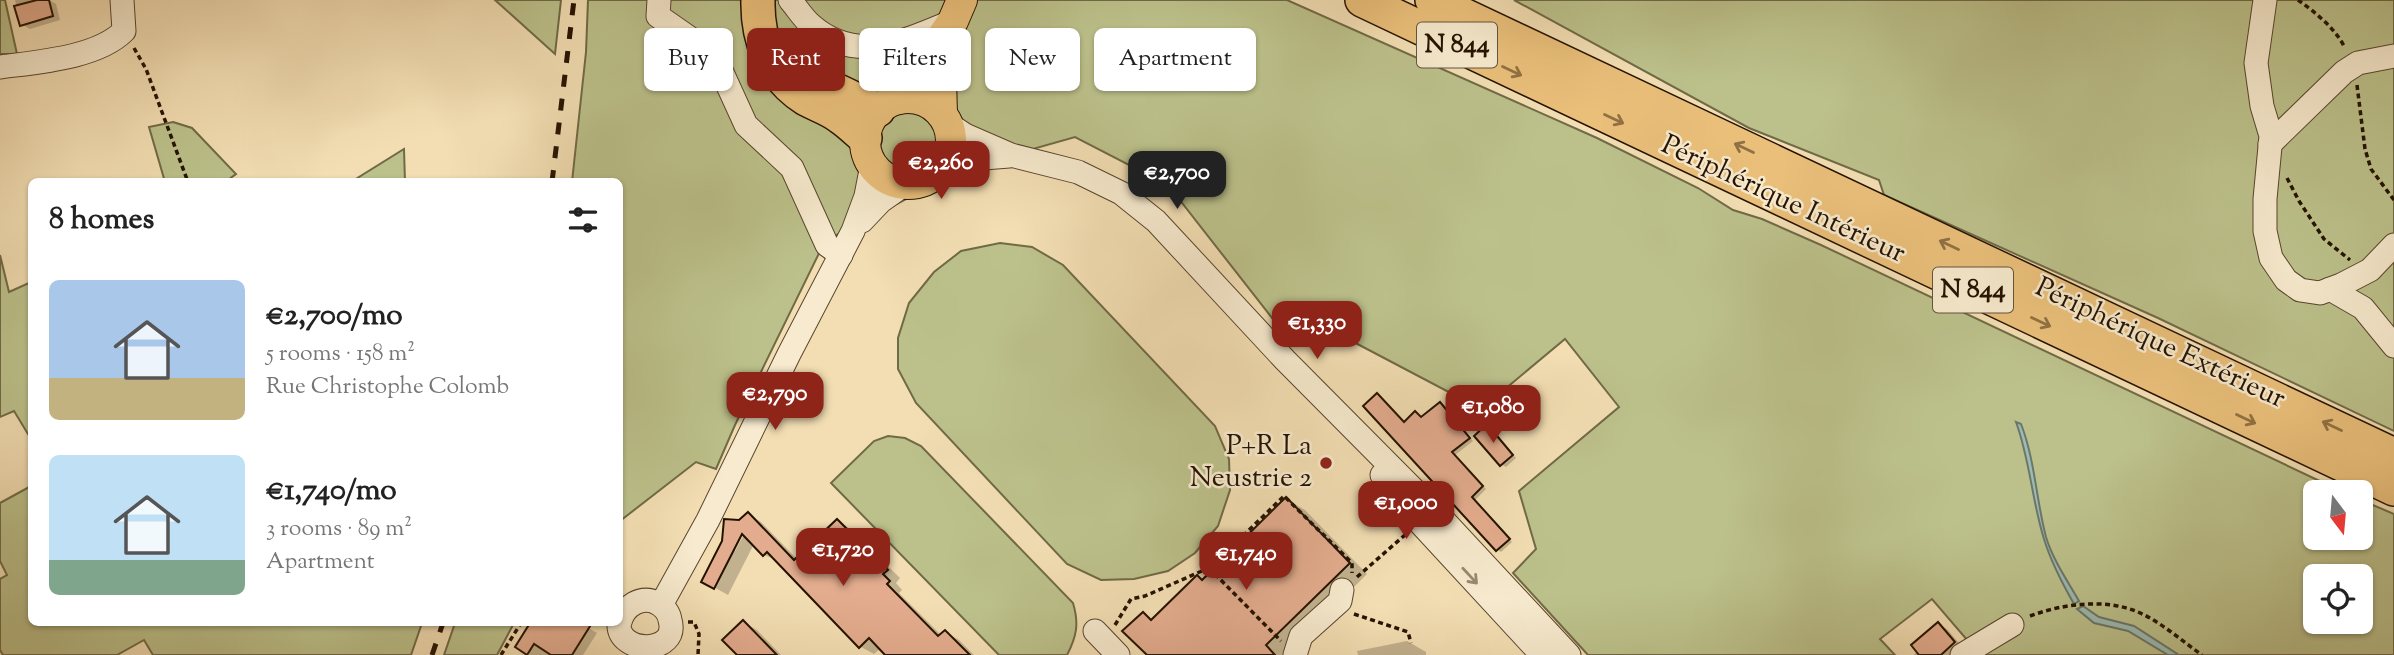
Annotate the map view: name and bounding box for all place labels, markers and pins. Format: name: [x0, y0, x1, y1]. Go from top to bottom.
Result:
pin: €2,260: [884, 142, 998, 201]
pin: €2,700: [1120, 152, 1234, 211]
pin: €1,330: [1260, 302, 1374, 361]
pin: €2,790: [718, 372, 832, 432]
pin: €1,080: [1436, 386, 1550, 445]
place label: P+R La Neustrie 2: [1190, 427, 1312, 499]
marker: P+R La Neustrie 2: [1318, 455, 1334, 471]
pin: €1,000: [1349, 482, 1463, 541]
pin: €1,720: [786, 528, 900, 588]
pin: €1,740: [1189, 532, 1303, 592]

